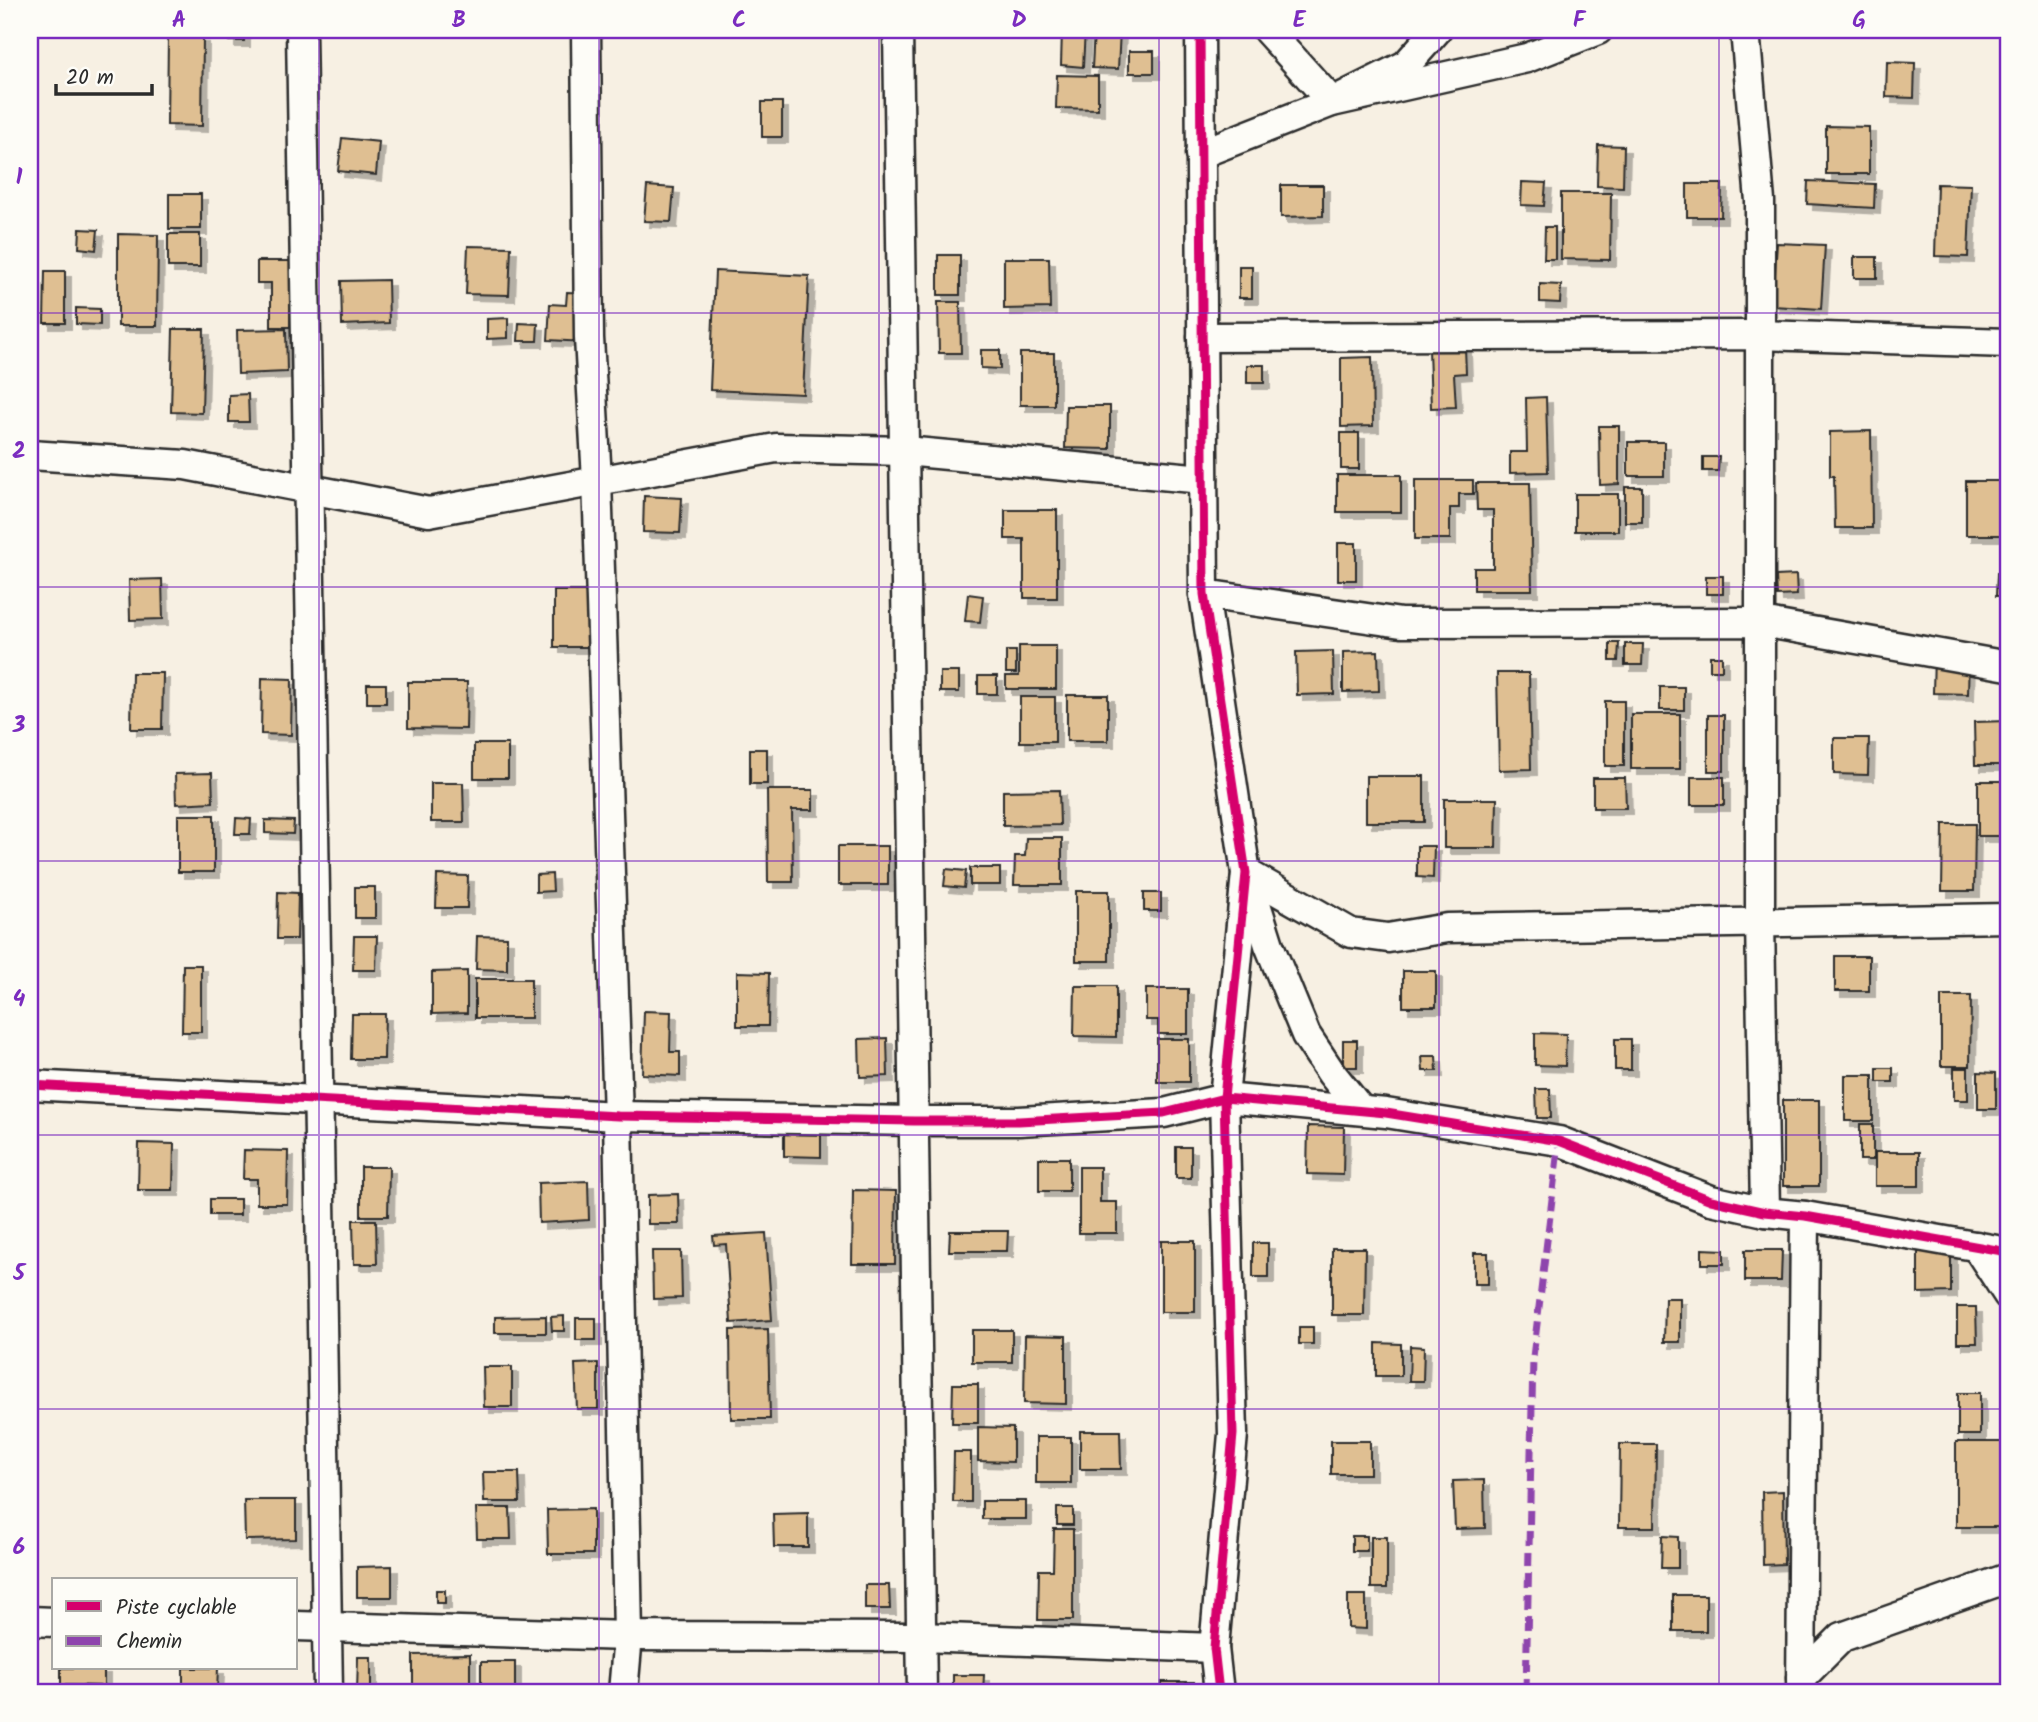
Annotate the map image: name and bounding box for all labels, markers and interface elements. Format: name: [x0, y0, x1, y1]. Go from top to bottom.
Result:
text: A: [172, 3, 186, 39]
text: B: [452, 3, 466, 39]
text: C: [732, 3, 746, 39]
text: D: [1011, 3, 1027, 39]
text: E: [1293, 3, 1307, 39]
text: F: [1573, 3, 1587, 39]
text: G: [1852, 3, 1866, 39]
scale bar: [56, 52, 152, 96]
text: 20 m: [66, 62, 114, 95]
text: 1: [16, 160, 23, 196]
text: 2: [12, 434, 26, 470]
text: 3: [12, 708, 26, 744]
text: 4: [13, 982, 26, 1018]
text: 5: [12, 1256, 27, 1292]
text: 6: [13, 1530, 25, 1566]
legend: [52, 1578, 298, 1670]
text: Piste cyclable: [116, 1592, 237, 1625]
text: Chemin: [116, 1626, 182, 1659]

